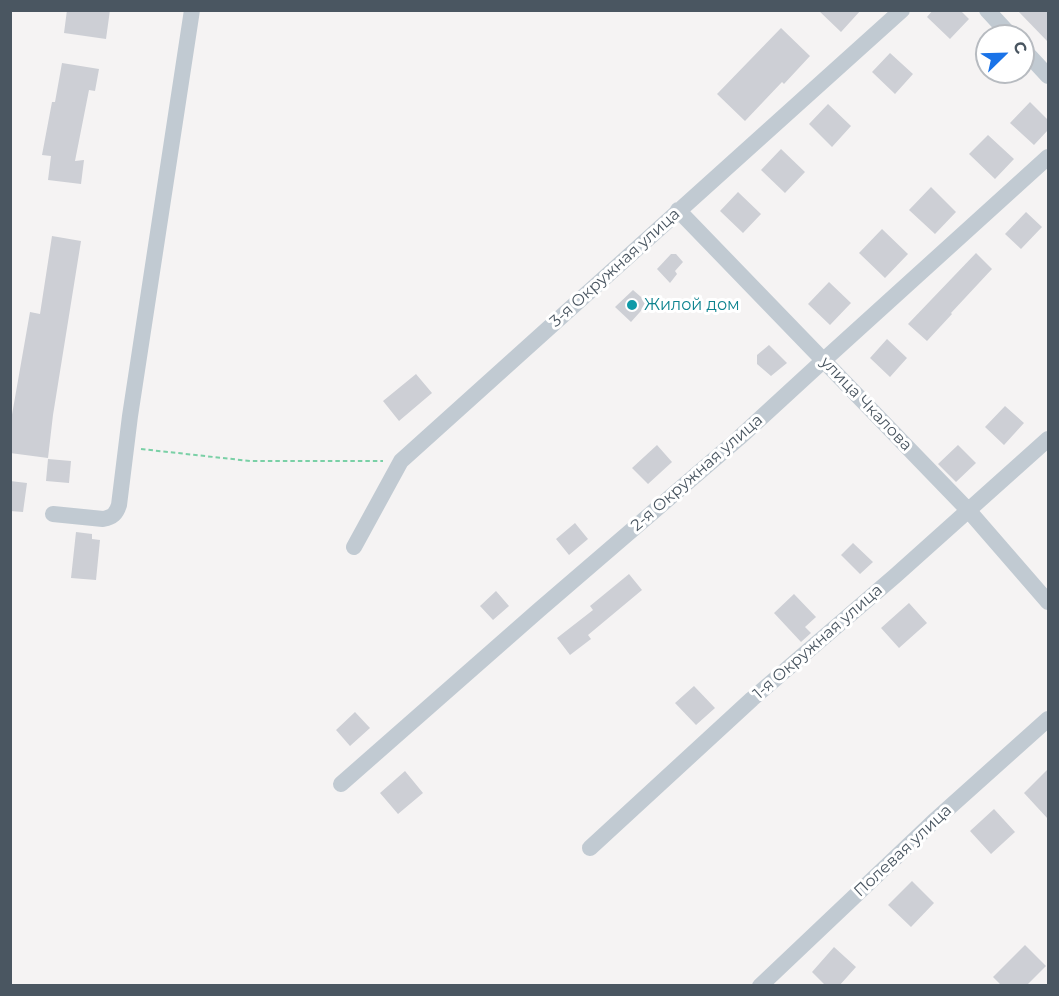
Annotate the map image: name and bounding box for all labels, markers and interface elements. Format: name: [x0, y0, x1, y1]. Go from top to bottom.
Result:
north arrow: [975, 24, 1035, 84]
text: С: [1009, 38, 1031, 57]
street label: 3-я Окружная улица: [546, 205, 684, 331]
place label: Жилой дом: [644, 295, 740, 315]
marker: Жилой дом: [625, 298, 639, 312]
street label: улица Чкалова: [816, 353, 916, 455]
street label: 2-я Окружная улица: [627, 411, 767, 535]
street label: 1-я Окружная улица: [749, 581, 887, 703]
street label: Полевая улица: [850, 801, 956, 901]

